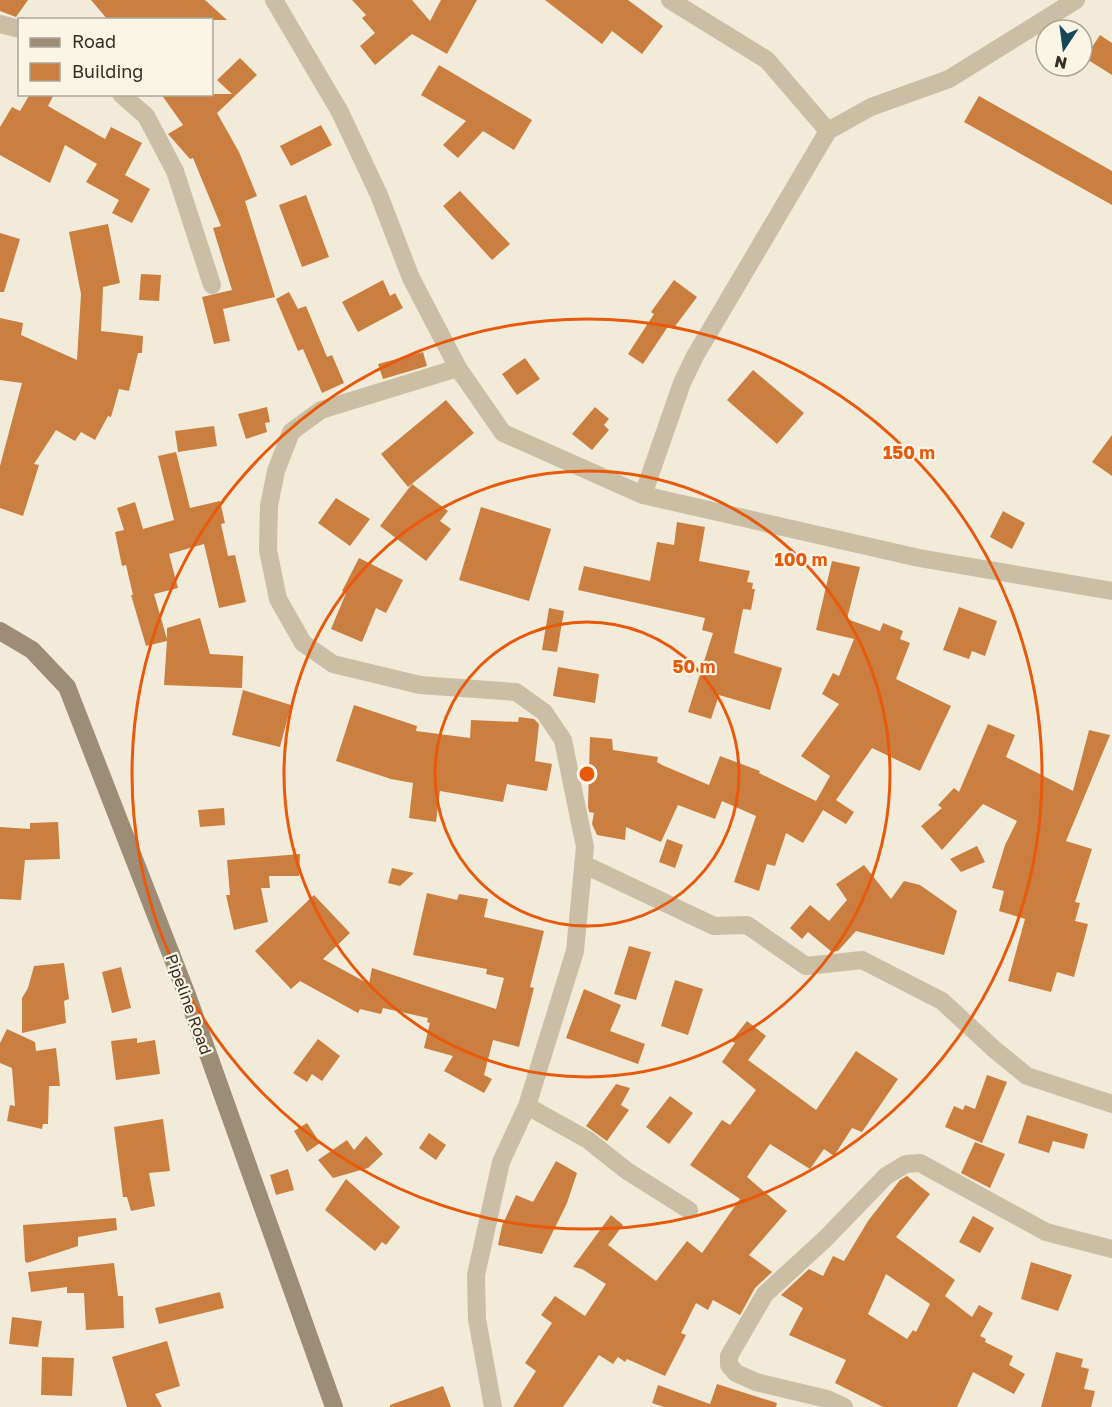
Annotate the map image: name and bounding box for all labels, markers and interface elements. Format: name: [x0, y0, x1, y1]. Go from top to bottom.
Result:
legend: [18, 18, 213, 96]
north arrow: [1034, 18, 1094, 78]
text: Road: [72, 30, 116, 52]
text: N: [1052, 52, 1069, 74]
text: Building: [72, 60, 143, 82]
text: 150 m: [883, 441, 935, 463]
text: 100 m: [775, 548, 827, 570]
text: 50 m: [673, 655, 715, 677]
centre of rings: [577, 764, 597, 784]
street label: Pipeline Road: [162, 951, 216, 1057]

